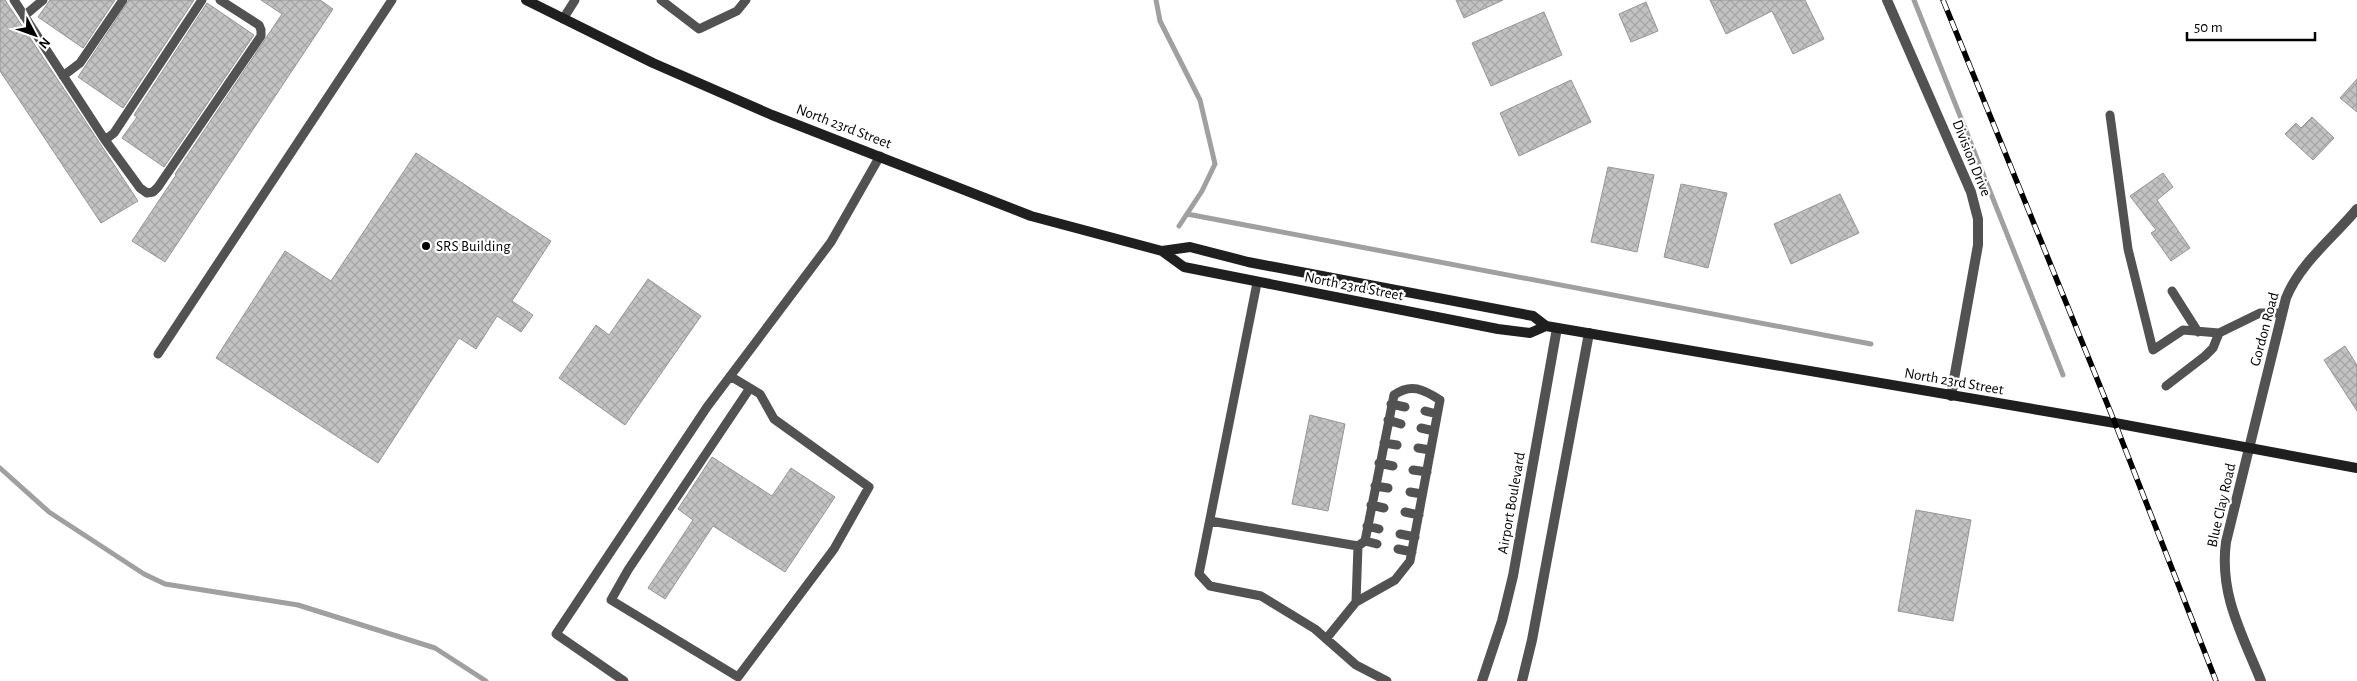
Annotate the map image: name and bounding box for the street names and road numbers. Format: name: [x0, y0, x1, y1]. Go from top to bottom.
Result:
street label: North 23rd Street: [794, 101, 894, 152]
street label: Division Drive: [1949, 118, 1994, 199]
street label: North 23rd Street: [1303, 270, 1405, 303]
street label: Gordon Road: [2247, 290, 2282, 368]
street label: North 23rd Street: [1903, 365, 2005, 398]
street label: Airport Boulevard: [1495, 451, 1528, 555]
street label: Blue Clay Road: [2205, 461, 2238, 549]

